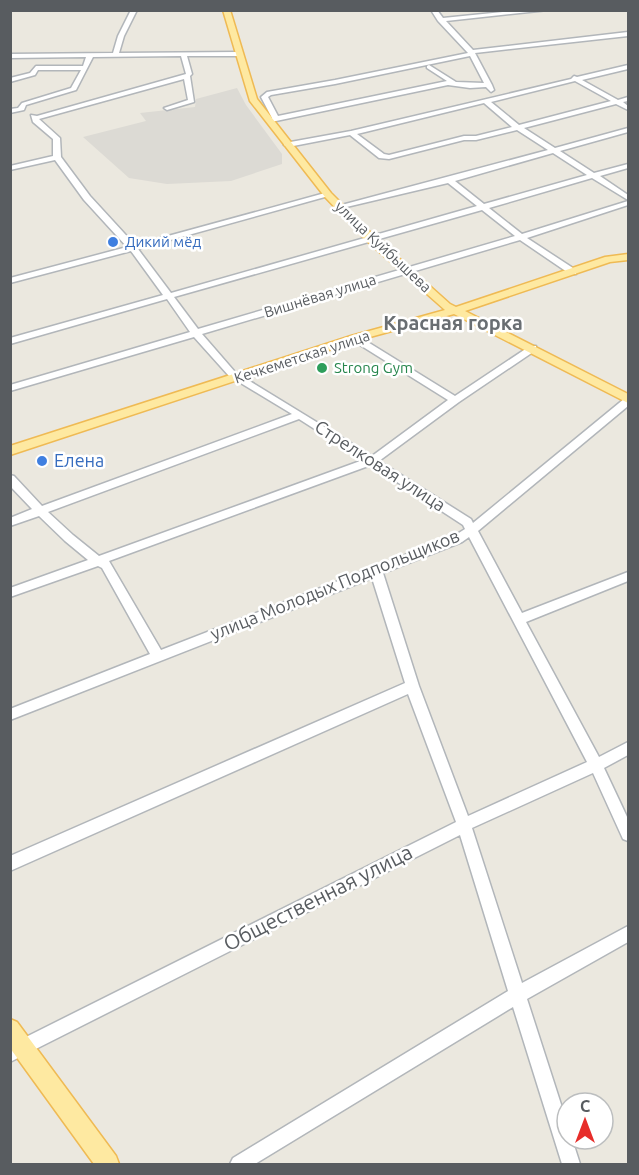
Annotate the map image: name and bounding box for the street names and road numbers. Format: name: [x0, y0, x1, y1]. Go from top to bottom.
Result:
street label: улица Куйбышева: [332, 198, 435, 296]
street label: Вишнёвая улица: [262, 270, 378, 321]
street label: Кечкеметская улица: [232, 327, 372, 387]
street label: Стрелковая улица: [312, 416, 449, 515]
street label: улица Молодых Подпольщиков: [207, 525, 462, 643]
street label: Общественная улица: [219, 839, 416, 955]

